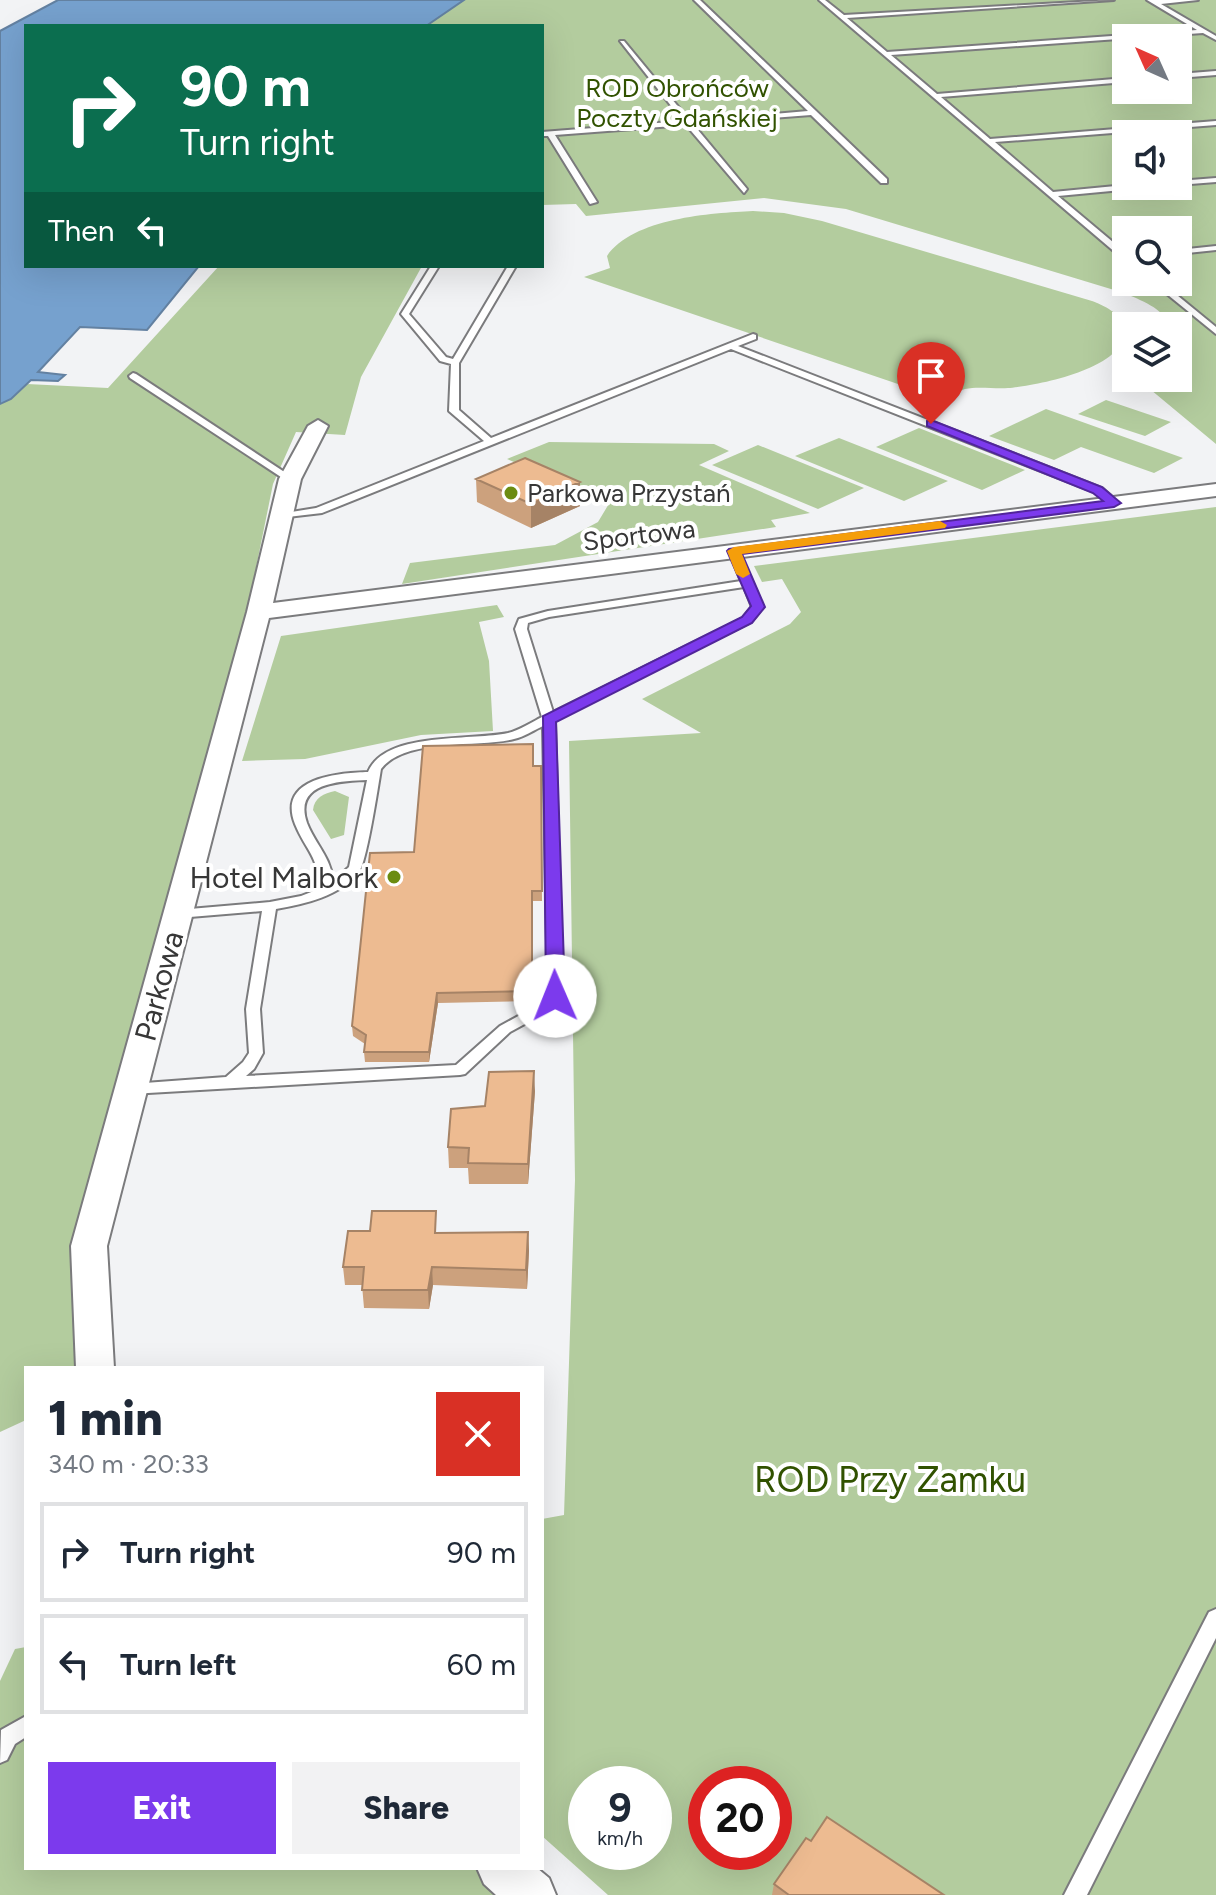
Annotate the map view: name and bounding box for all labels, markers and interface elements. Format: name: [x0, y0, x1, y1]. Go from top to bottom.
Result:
north arrow: [1112, 24, 1192, 104]
map controls: [1112, 24, 1192, 392]
text: 90 m: [180, 53, 311, 120]
icon: right: [48, 56, 152, 160]
park label: ROD Obrońców Poczty Gdańskiej: [576, 72, 778, 134]
button: sound: [1112, 120, 1192, 200]
text: Turn right: [180, 121, 335, 164]
icon: left: [130, 208, 174, 252]
text: Then: [48, 212, 114, 249]
button: search: [1112, 216, 1192, 296]
button: layers: [1112, 312, 1192, 392]
pin: [897, 342, 965, 424]
icon: arrive: [909, 354, 953, 398]
place label: Parkowa Przystań: [527, 477, 731, 509]
marker: Parkowa Przystań: [502, 484, 520, 502]
street label: Sportowa: [581, 512, 697, 558]
place label: Hotel Malbork: [189, 859, 378, 896]
marker: Hotel Malbork: [385, 868, 403, 886]
street label: Parkowa: [127, 927, 191, 1045]
position arrow: [513, 954, 597, 1038]
text: 1 min: [48, 1389, 163, 1447]
button: close: [436, 1392, 520, 1476]
text: 340 m · 20:33: [48, 1448, 209, 1480]
park label: ROD Przy Zamku: [754, 1458, 1026, 1501]
icon: right: [52, 1530, 96, 1574]
text: Turn right: [120, 1534, 255, 1571]
text: 90 m: [447, 1534, 516, 1571]
icon: left: [52, 1642, 96, 1686]
text: Turn left: [120, 1646, 237, 1683]
text: 60 m: [447, 1646, 516, 1683]
button: Exit: [48, 1762, 276, 1854]
button: Share: [292, 1762, 520, 1854]
speed limit sign: 20: [688, 1766, 792, 1870]
text: 9: [608, 1784, 632, 1832]
text: km/h: [597, 1826, 643, 1850]

